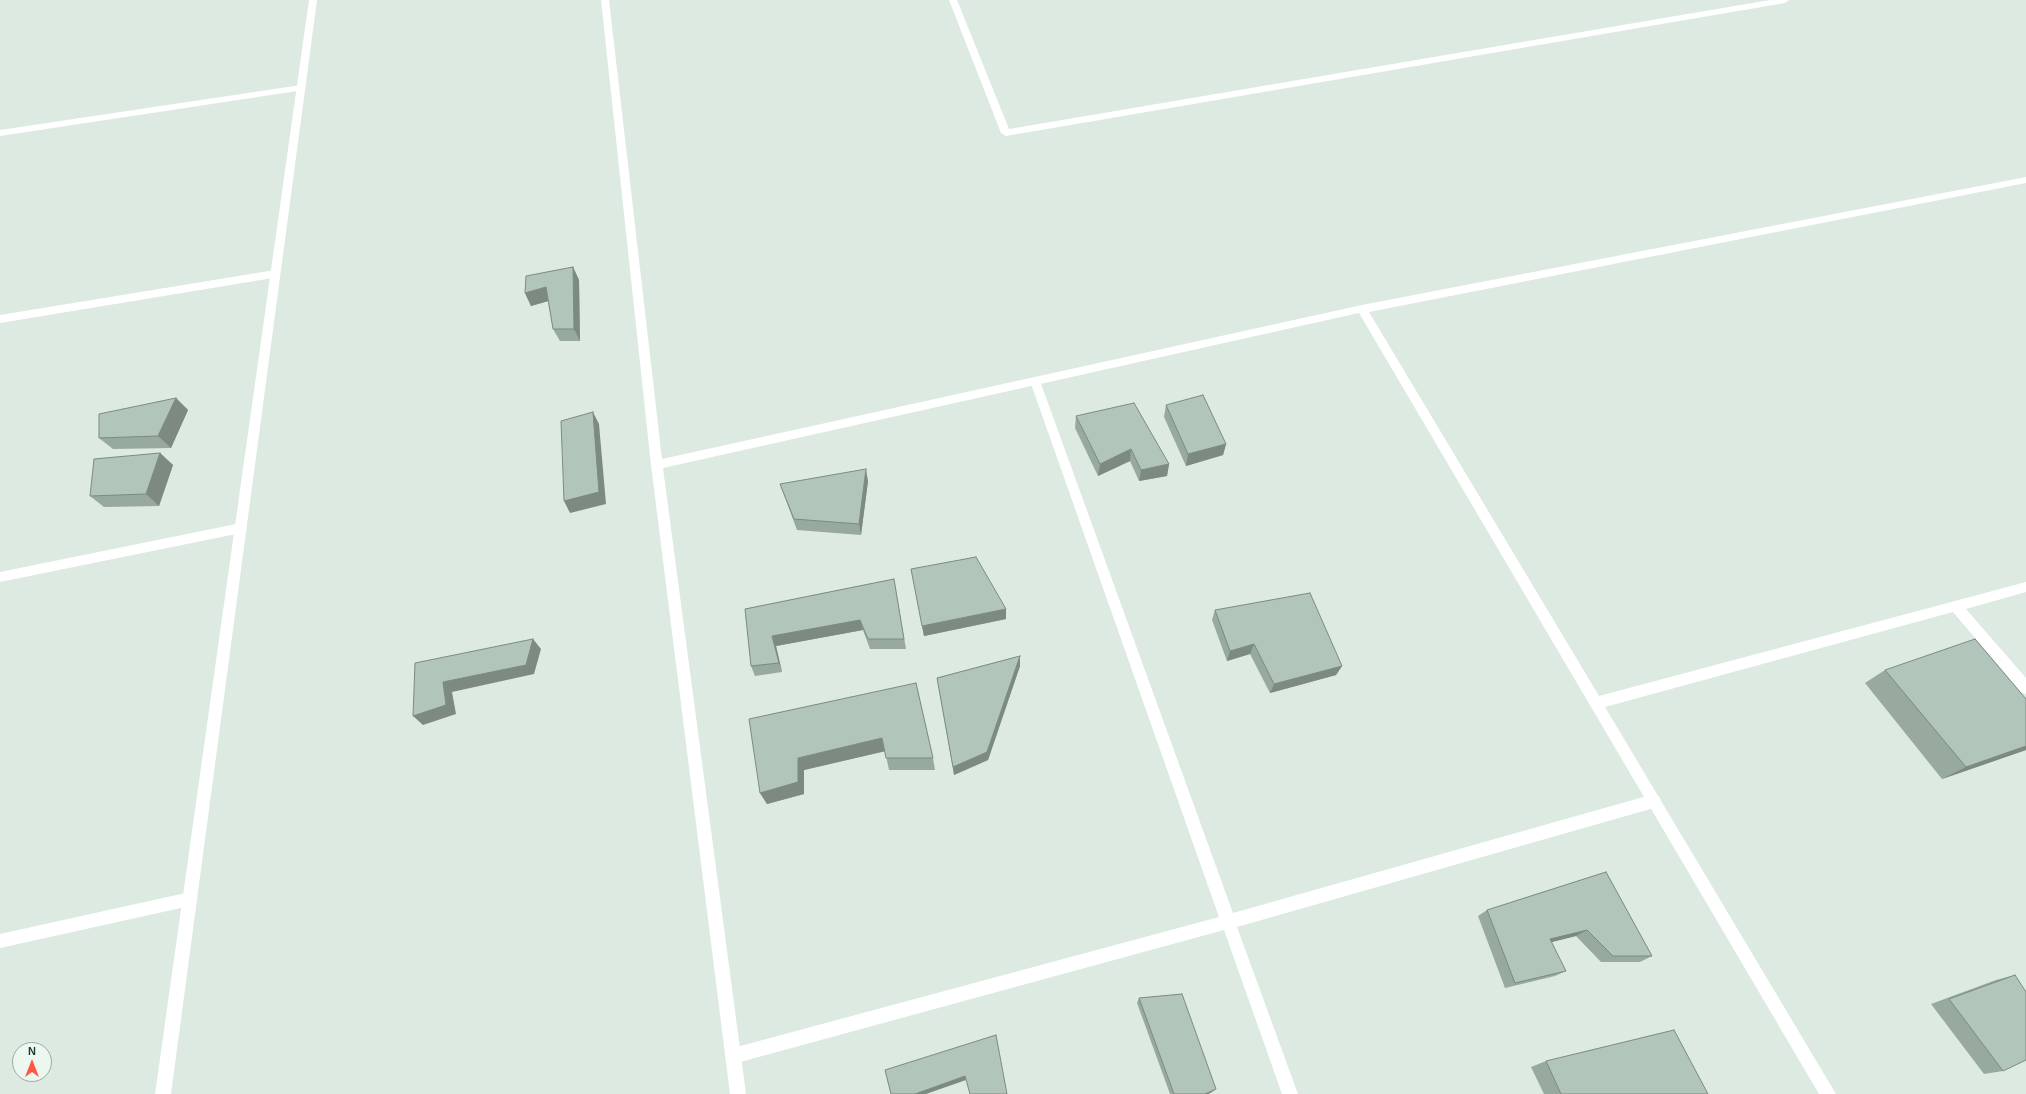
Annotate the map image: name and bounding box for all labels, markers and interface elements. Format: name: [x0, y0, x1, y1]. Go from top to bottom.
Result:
north arrow: [12, 1042, 52, 1082]
text: N: [28, 1045, 36, 1057]

